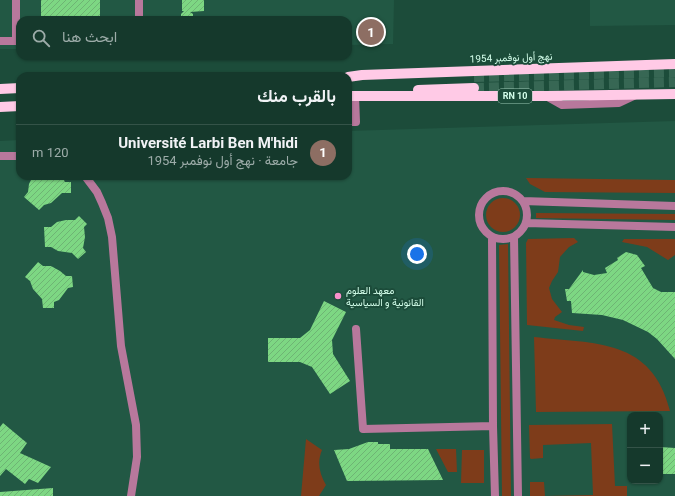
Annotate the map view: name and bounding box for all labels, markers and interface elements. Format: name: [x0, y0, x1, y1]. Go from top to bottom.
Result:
search box: [16, 16, 352, 60]
pin: 1: [358, 17, 384, 47]
icon: search: [30, 27, 52, 49]
text: ابحث هنا: [62, 28, 117, 46]
street label: نهج أول نوفمبر 1954: [469, 51, 553, 65]
text: بالقرب منك: [257, 86, 336, 106]
road number: RN 10: [498, 89, 532, 103]
text: Université Larbi Ben M'hidi: [118, 134, 298, 152]
text: 120 m: [32, 145, 69, 160]
text: 1: [319, 145, 327, 160]
text: جامعة · نهج أول نوفمبر 1954: [147, 153, 298, 168]
your location: [407, 244, 427, 264]
place label: معهد العلوم القانونية و السياسية: [346, 285, 424, 309]
marker: معهد العلوم القانونية و السياسية: [333, 291, 343, 301]
map controls: [627, 412, 663, 484]
button: +: [627, 412, 663, 448]
button: −: [627, 448, 663, 484]

